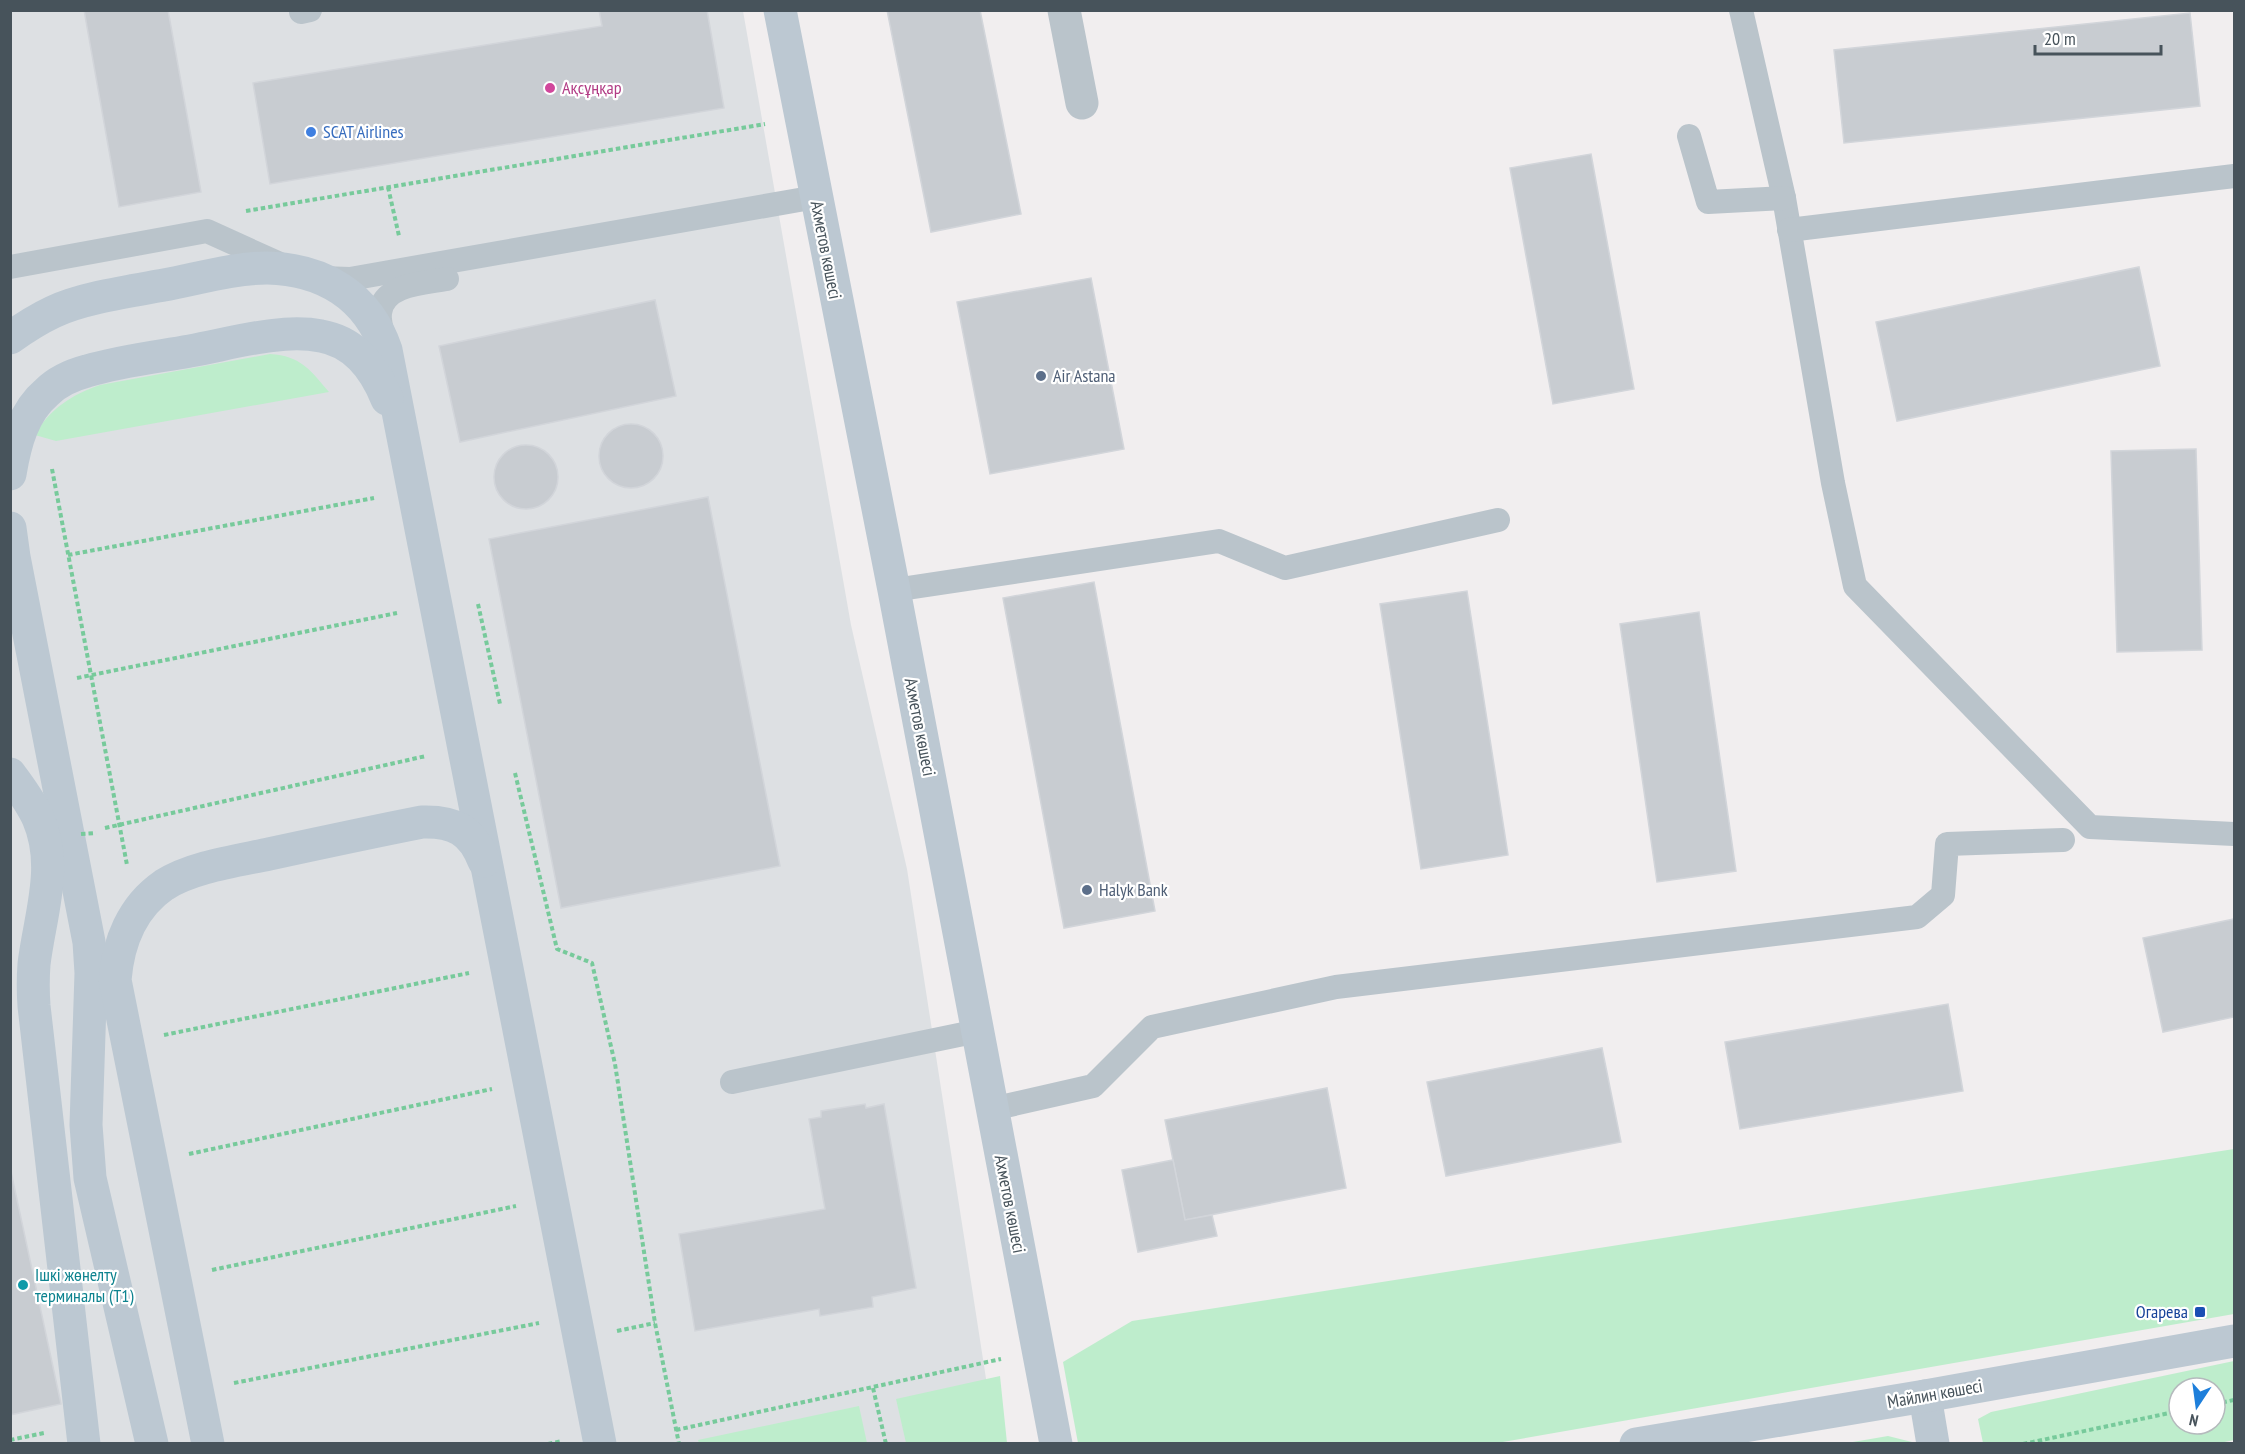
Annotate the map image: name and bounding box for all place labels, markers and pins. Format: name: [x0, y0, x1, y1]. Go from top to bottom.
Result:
place label: Ақсұңқар: [562, 76, 622, 99]
marker: Ақсұңқар: [543, 81, 557, 95]
place label: SCAT Airlines: [323, 120, 404, 143]
marker: SCAT Airlines: [304, 125, 318, 139]
place label: Air Astana: [1053, 364, 1116, 387]
marker: Air Astana: [1034, 369, 1048, 383]
place label: Halyk Bank: [1099, 878, 1168, 901]
marker: Halyk Bank: [1080, 883, 1094, 897]
place label: Ішкі жөнелту терминалы (Т1): [35, 1263, 134, 1307]
marker: Ішкі жөнелту терминалы (Т1): [16, 1278, 30, 1292]
place label: Огарева: [2136, 1300, 2188, 1323]
marker: Огарева: [2193, 1305, 2207, 1319]

